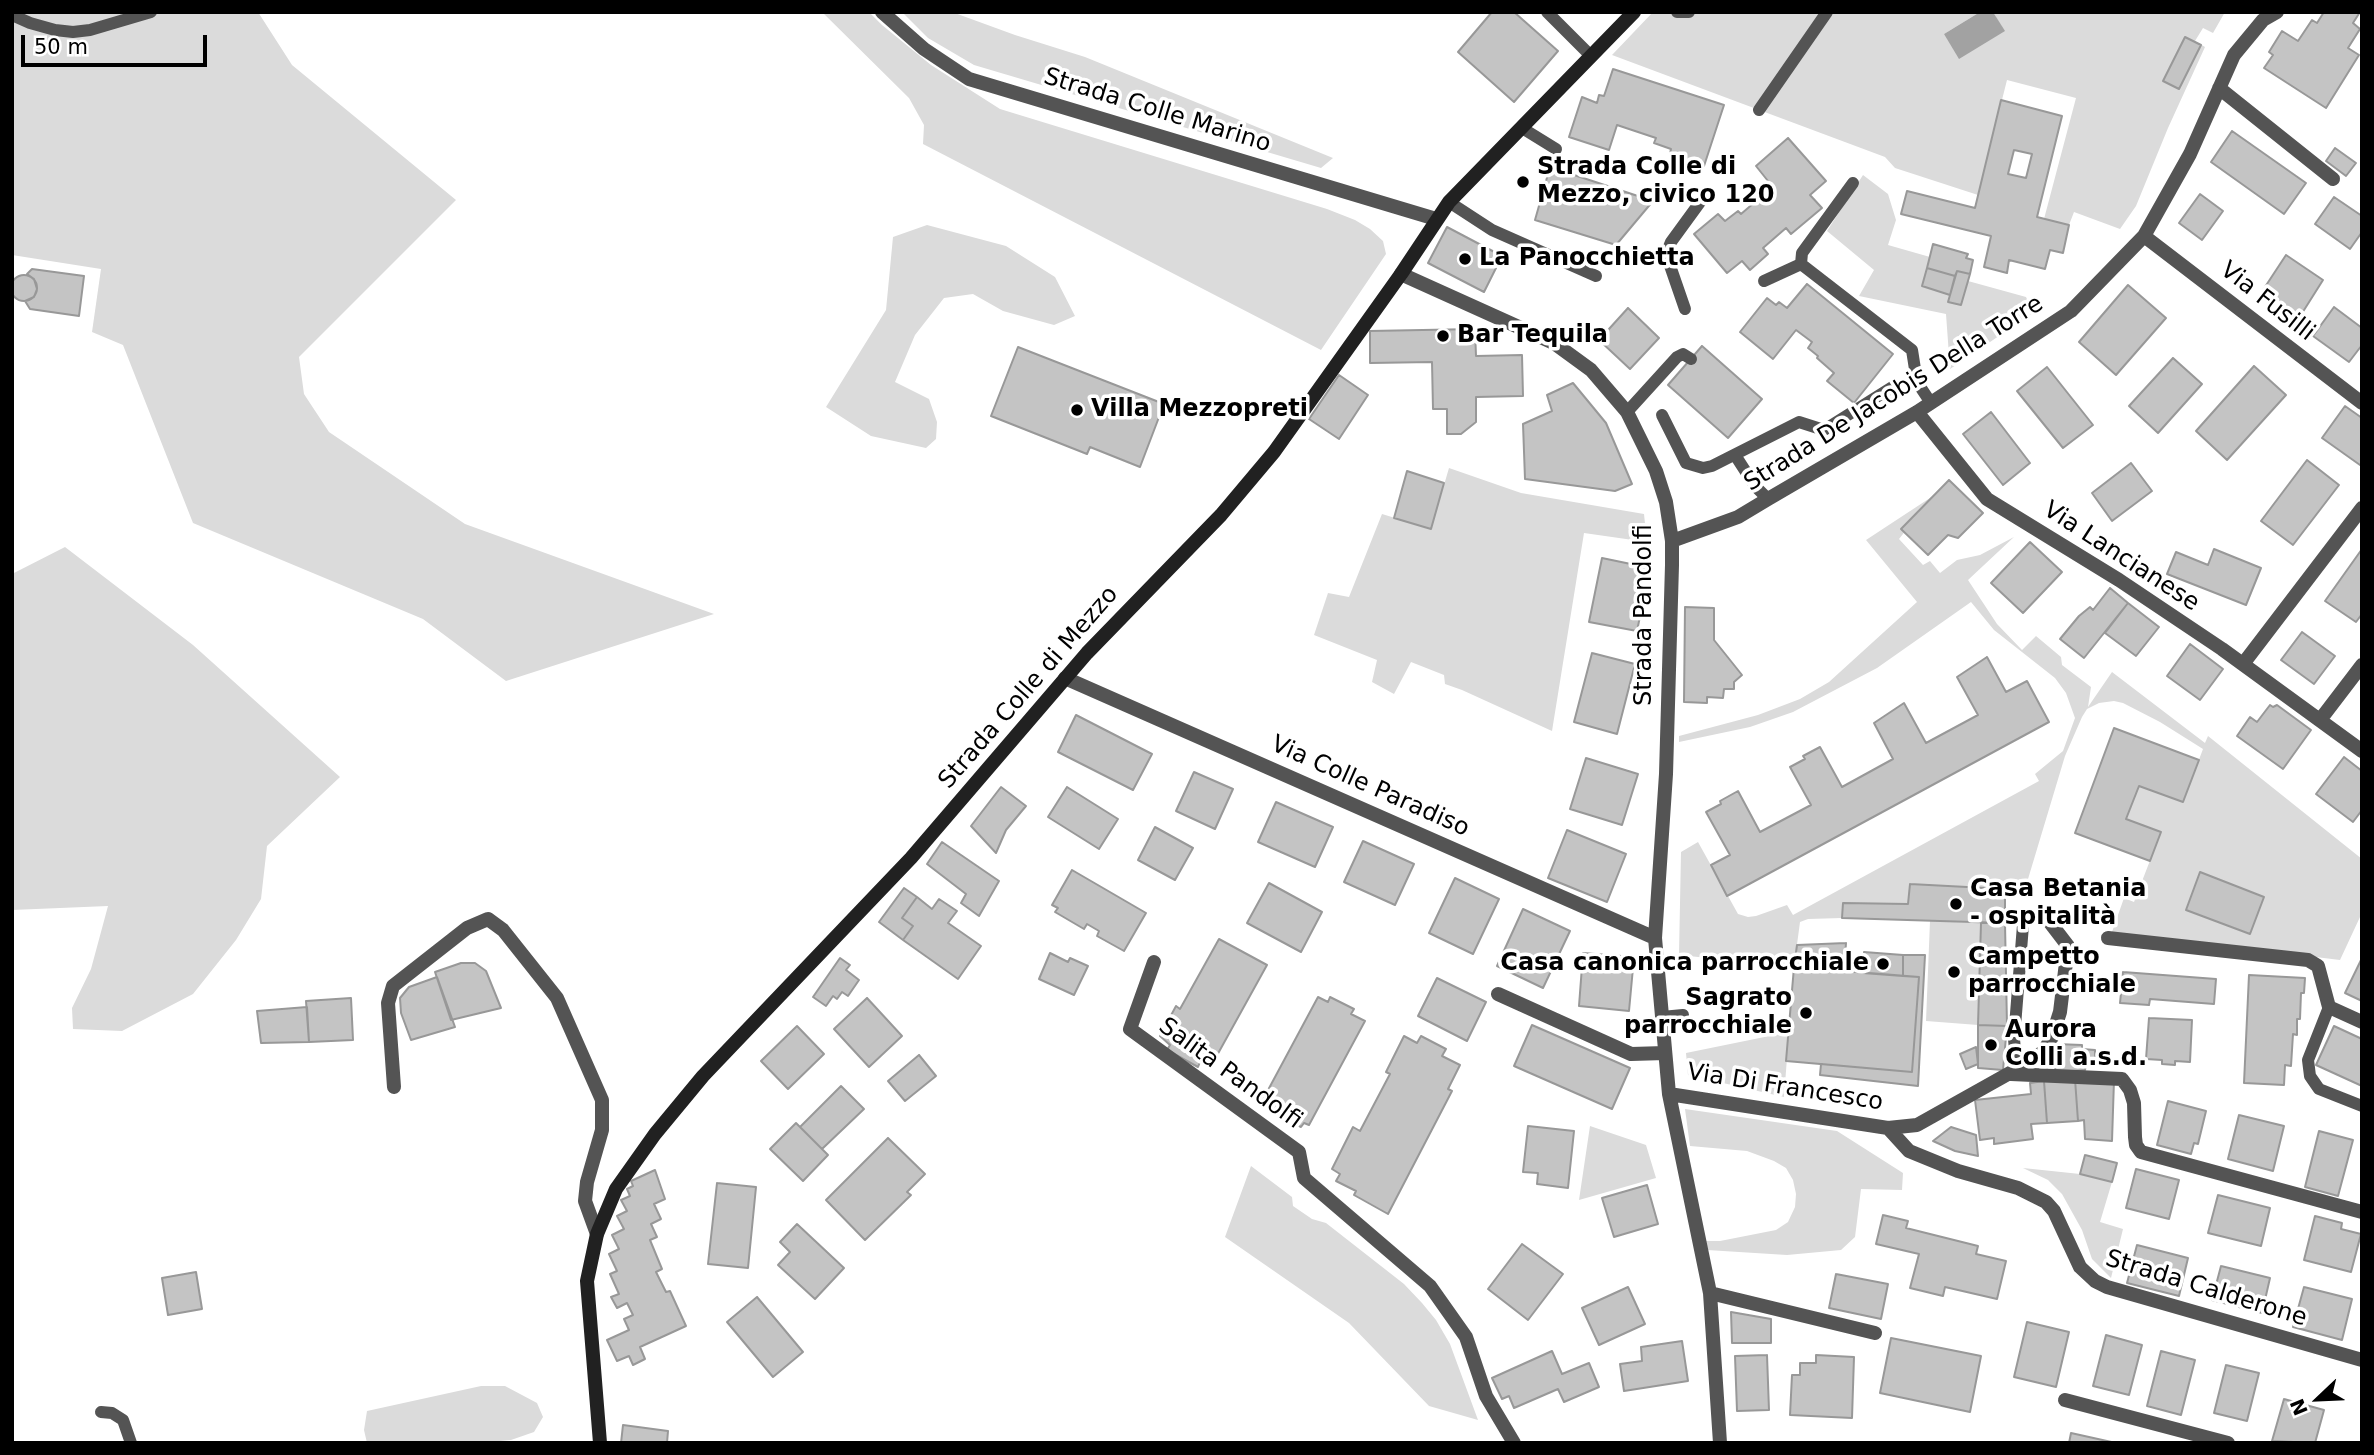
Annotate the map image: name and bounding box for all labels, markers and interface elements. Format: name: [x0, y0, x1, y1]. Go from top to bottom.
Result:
scale bar: [24, 21, 210, 65]
text: 50 m: [34, 35, 88, 59]
street label: Strada Colle Marino: [1040, 63, 1274, 159]
place label: Strada Colle di Mezzo, civico 120: [1537, 154, 1775, 210]
marker: Strada Colle di Mezzo, civico 120: [1515, 174, 1531, 190]
place label: La Panocchietta: [1479, 245, 1695, 273]
marker: La Panocchietta: [1457, 251, 1473, 267]
street label: Via Fusilli: [2214, 256, 2320, 348]
street label: Strada De Jacobis Della Torre: [1739, 290, 2049, 498]
place label: Bar Tequila: [1457, 322, 1608, 350]
marker: Bar Tequila: [1435, 328, 1451, 344]
place label: Villa Mezzopreti: [1091, 396, 1308, 424]
marker: Villa Mezzopreti: [1069, 402, 1085, 418]
street label: Via Lancianese: [2038, 496, 2204, 618]
street label: Strada Pandolfi: [1631, 524, 1659, 706]
street label: Strada Colle di Mezzo: [933, 581, 1125, 795]
street label: Via Colle Paradiso: [1266, 730, 1474, 844]
place label: Casa Betania - ospitalità: [1970, 876, 2146, 932]
marker: Casa Betania - ospitalità: [1948, 896, 1964, 912]
place label: Campetto parrocchiale: [1968, 944, 2136, 1000]
place label: Casa canonica parrocchiale: [1500, 950, 1869, 978]
marker: Casa canonica parrocchiale: [1875, 956, 1891, 972]
marker: Campetto parrocchiale: [1946, 964, 1962, 980]
place label: Sagrato parrocchiale: [1624, 985, 1792, 1041]
marker: Sagrato parrocchiale: [1798, 1005, 1814, 1021]
street label: Salita Pandolfi: [1153, 1012, 1307, 1136]
place label: Aurora Colli a.s.d.: [2005, 1017, 2147, 1073]
marker: Aurora Colli a.s.d.: [1983, 1037, 1999, 1053]
street label: Via Di Francesco: [1685, 1058, 1885, 1118]
street label: Strada Calderone: [2102, 1245, 2310, 1333]
north arrow: [2283, 1364, 2353, 1434]
text: N: [2285, 1396, 2312, 1419]

